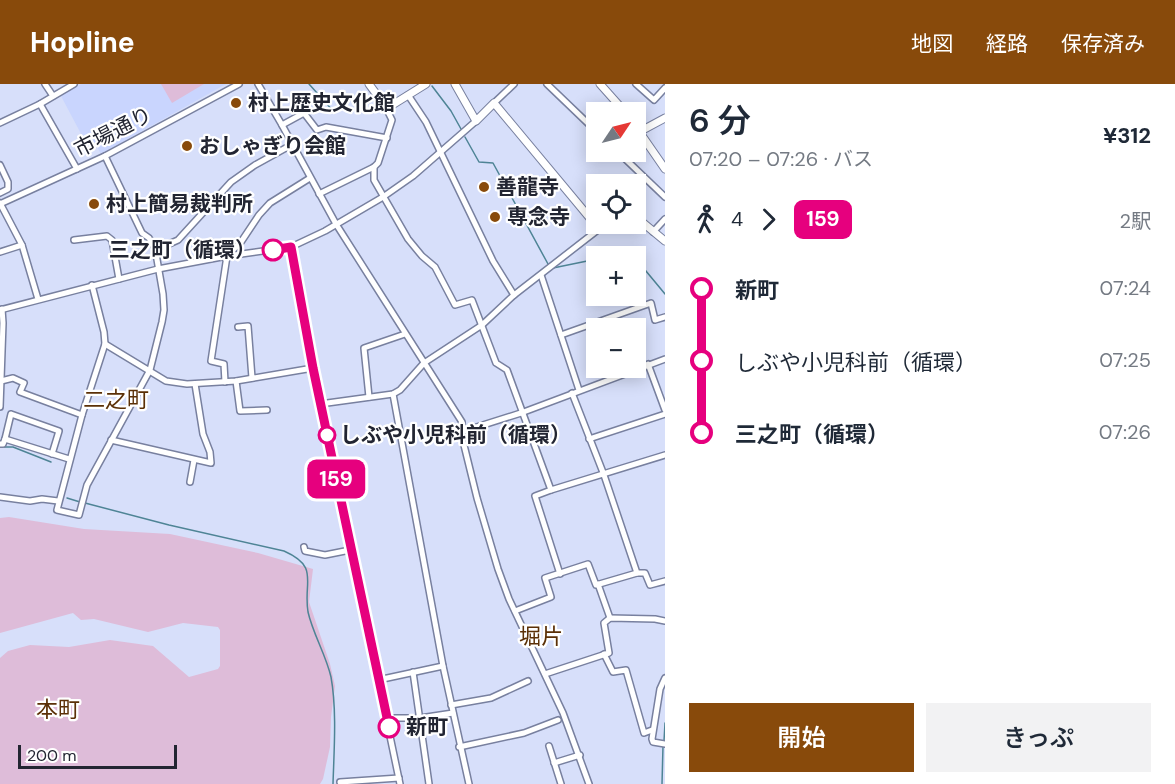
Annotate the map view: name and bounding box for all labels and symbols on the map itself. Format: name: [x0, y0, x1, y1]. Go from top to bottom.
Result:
place label: 村上歴史文化館: [248, 89, 395, 117]
marker: 村上歴史文化館: [229, 96, 243, 110]
street label: 市場通り: [69, 100, 157, 164]
north arrow: [586, 102, 646, 162]
place label: おしゃぎり会館: [199, 132, 346, 160]
marker: おしゃぎり会館: [180, 139, 194, 153]
place label: 善龍寺: [496, 173, 559, 201]
marker: 善龍寺: [477, 180, 491, 194]
place label: 村上簡易裁判所: [106, 190, 253, 218]
marker: 村上簡易裁判所: [87, 197, 101, 211]
place label: 専念寺: [507, 203, 570, 231]
marker: 専念寺: [488, 210, 502, 224]
place label: 三之町（循環）: [109, 236, 256, 264]
marker: 三之町（循環）: [262, 239, 284, 261]
district label: 二之町: [83, 385, 149, 414]
place label: しぶや小児科前（循環）: [340, 421, 571, 449]
marker: しぶや小児科前（循環）: [318, 426, 336, 444]
line badge: 159: [302, 460, 370, 498]
district label: 堀片: [519, 622, 563, 651]
district label: 本町: [36, 695, 80, 724]
place label: 新町: [406, 713, 448, 741]
marker: 新町: [378, 716, 400, 738]
scale bar: [18, 742, 177, 770]

